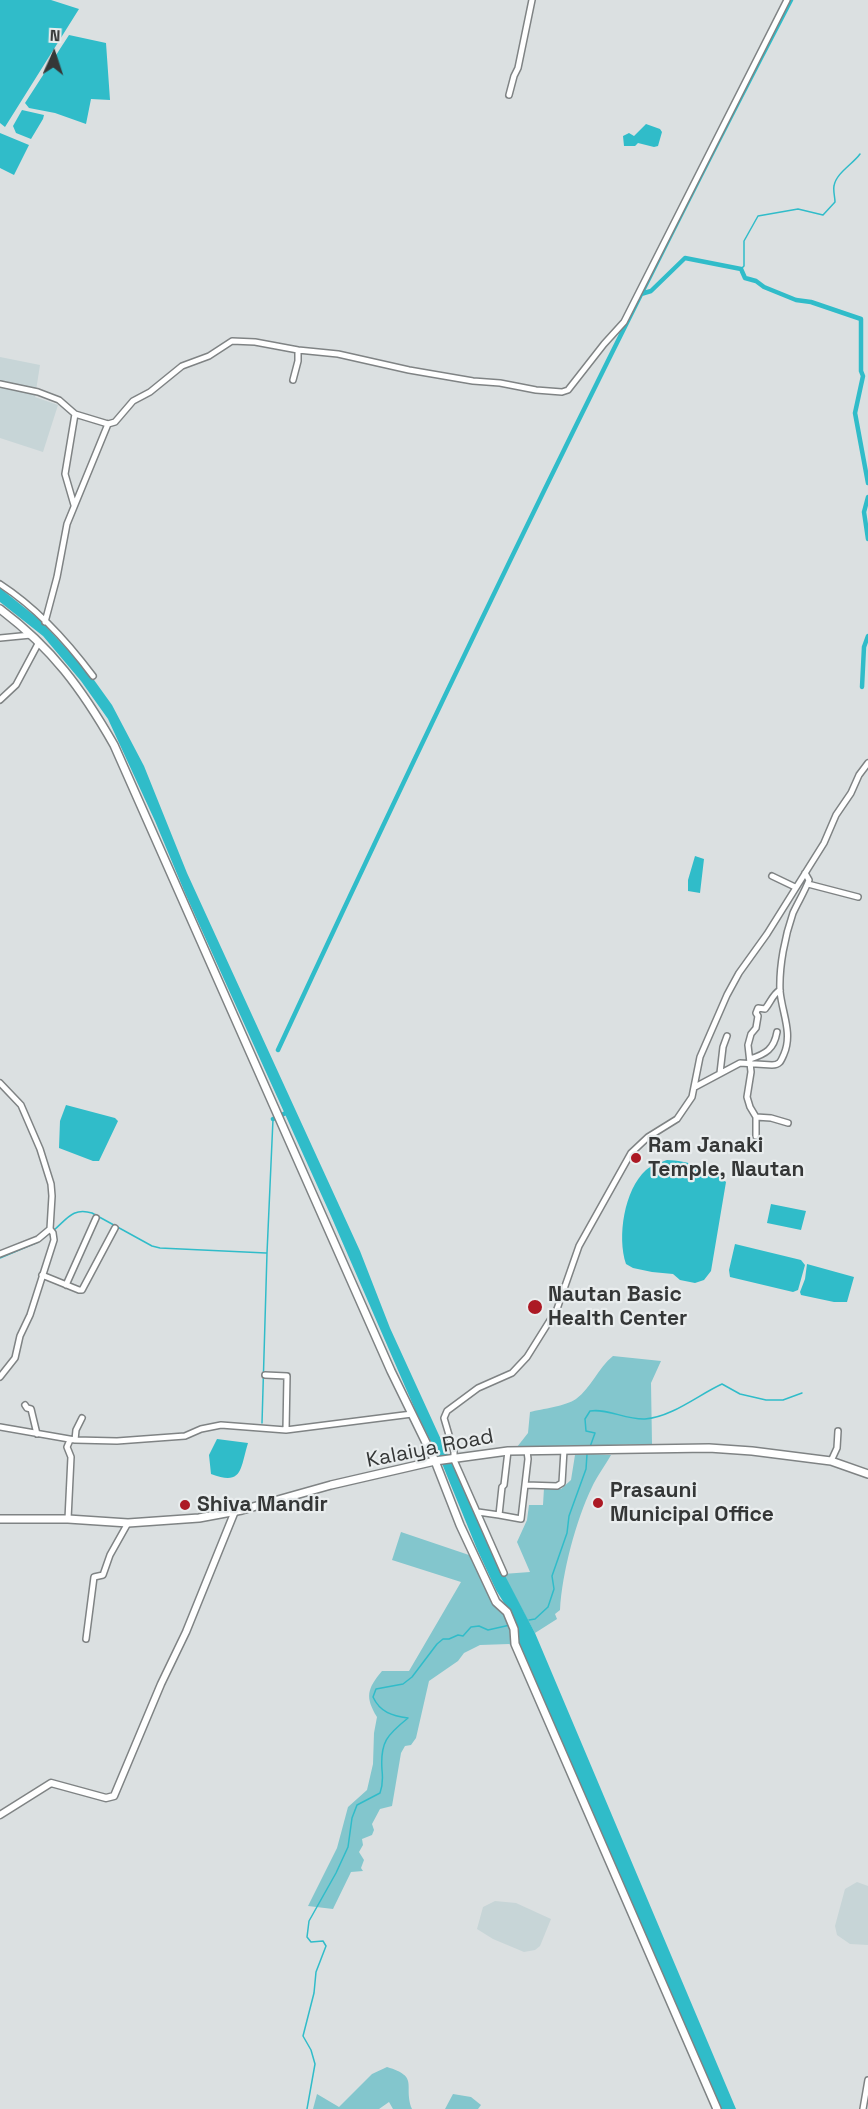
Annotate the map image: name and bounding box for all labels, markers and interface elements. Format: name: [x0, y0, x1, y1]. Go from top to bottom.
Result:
north arrow: [24, 24, 84, 84]
text: N: [49, 25, 61, 46]
place label: Ram Janaki Temple, Nautan: [648, 1133, 804, 1183]
marker: Ram Janaki Temple, Nautan: [629, 1151, 643, 1165]
place label: Nautan Basic Health Center: [548, 1282, 687, 1332]
marker: Nautan Basic Health Center: [526, 1298, 544, 1316]
street label: Kalaiya Road: [364, 1424, 496, 1474]
place label: Prasauni Municipal Office: [610, 1478, 774, 1528]
place label: Shiva Mandir: [197, 1492, 328, 1518]
marker: Prasauni Municipal Office: [591, 1496, 605, 1510]
marker: Shiva Mandir: [178, 1498, 192, 1512]

